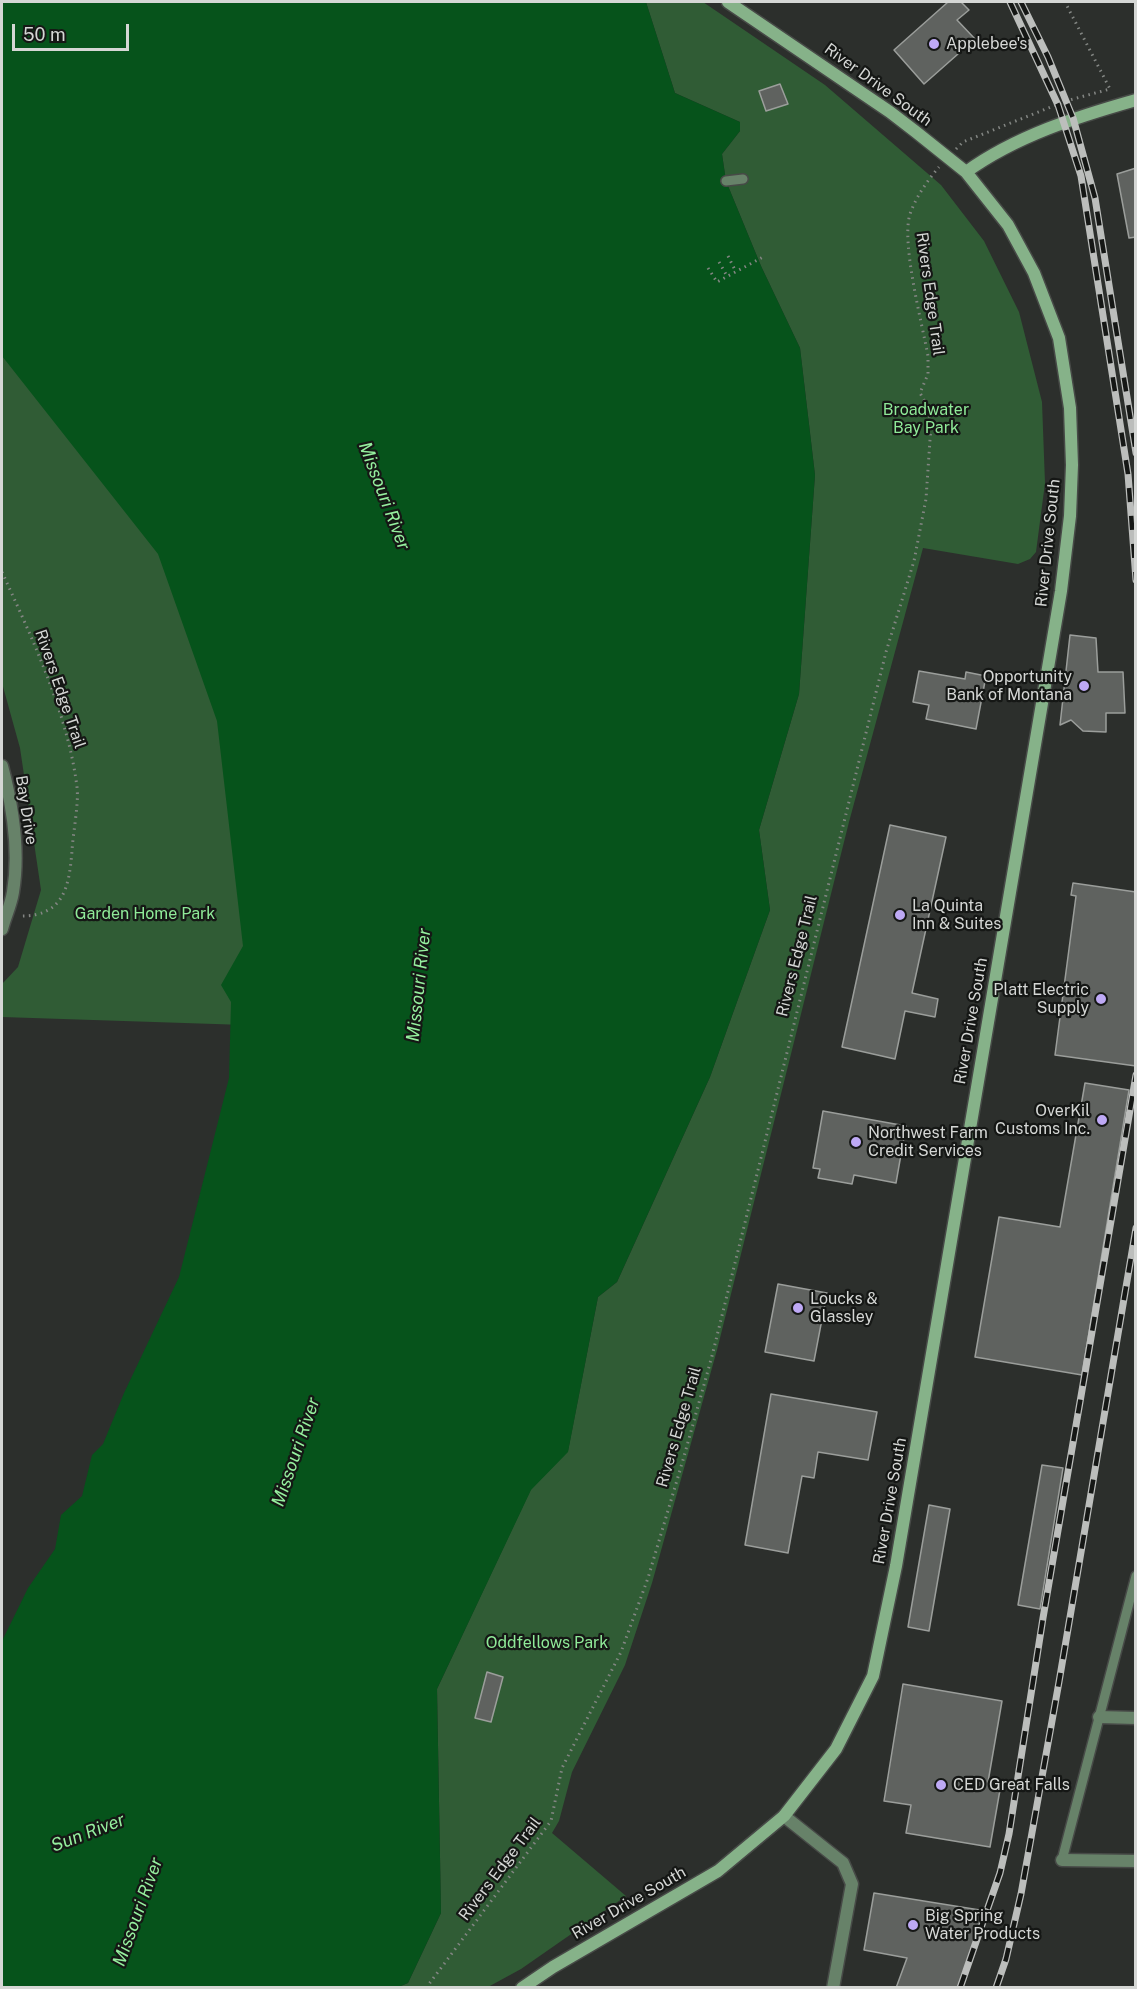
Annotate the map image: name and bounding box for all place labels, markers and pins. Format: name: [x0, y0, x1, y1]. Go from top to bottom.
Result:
place label: Applebee's: [946, 34, 1027, 54]
marker: Applebee's: [927, 37, 941, 51]
place label: Opportunity Bank of Montana: [946, 667, 1072, 705]
marker: Opportunity Bank of Montana: [1077, 679, 1091, 693]
place label: La Quinta Inn & Suites: [912, 896, 1001, 934]
marker: La Quinta Inn & Suites: [893, 908, 907, 922]
place label: Platt Electric Supply: [993, 980, 1089, 1018]
marker: Platt Electric Supply: [1094, 992, 1108, 1006]
place label: OverKil Customs Inc.: [995, 1101, 1090, 1139]
marker: OverKil Customs Inc.: [1095, 1113, 1109, 1127]
place label: Northwest Farm Credit Services: [868, 1123, 988, 1161]
marker: Northwest Farm Credit Services: [849, 1135, 863, 1149]
place label: Loucks & Glassley: [810, 1289, 878, 1327]
marker: Loucks & Glassley: [791, 1301, 805, 1315]
place label: CED Great Falls: [953, 1775, 1070, 1795]
marker: CED Great Falls: [934, 1778, 948, 1792]
place label: Big Spring Water Products: [925, 1906, 1040, 1944]
marker: Big Spring Water Products: [906, 1918, 920, 1932]

